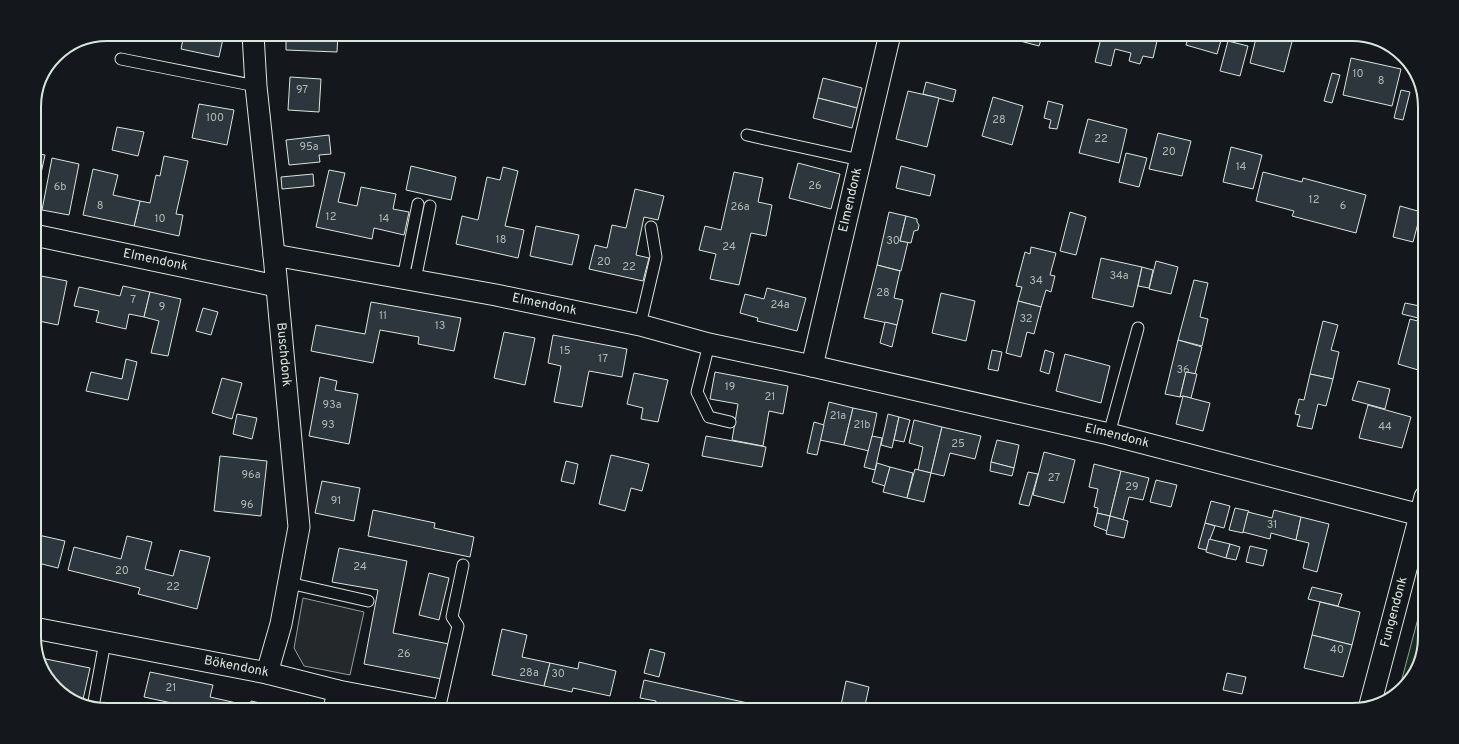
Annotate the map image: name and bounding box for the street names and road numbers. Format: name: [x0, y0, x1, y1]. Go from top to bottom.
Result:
street label: Elmendonk: [836, 166, 866, 234]
street label: Elmendonk: [121, 246, 189, 275]
street label: Elmendonk: [511, 291, 578, 320]
street label: Buschdonk: [272, 322, 294, 388]
street label: Elmendonk: [1083, 421, 1151, 452]
street label: Fungendonk: [1378, 575, 1412, 649]
street label: Bökendonk: [202, 653, 270, 681]

